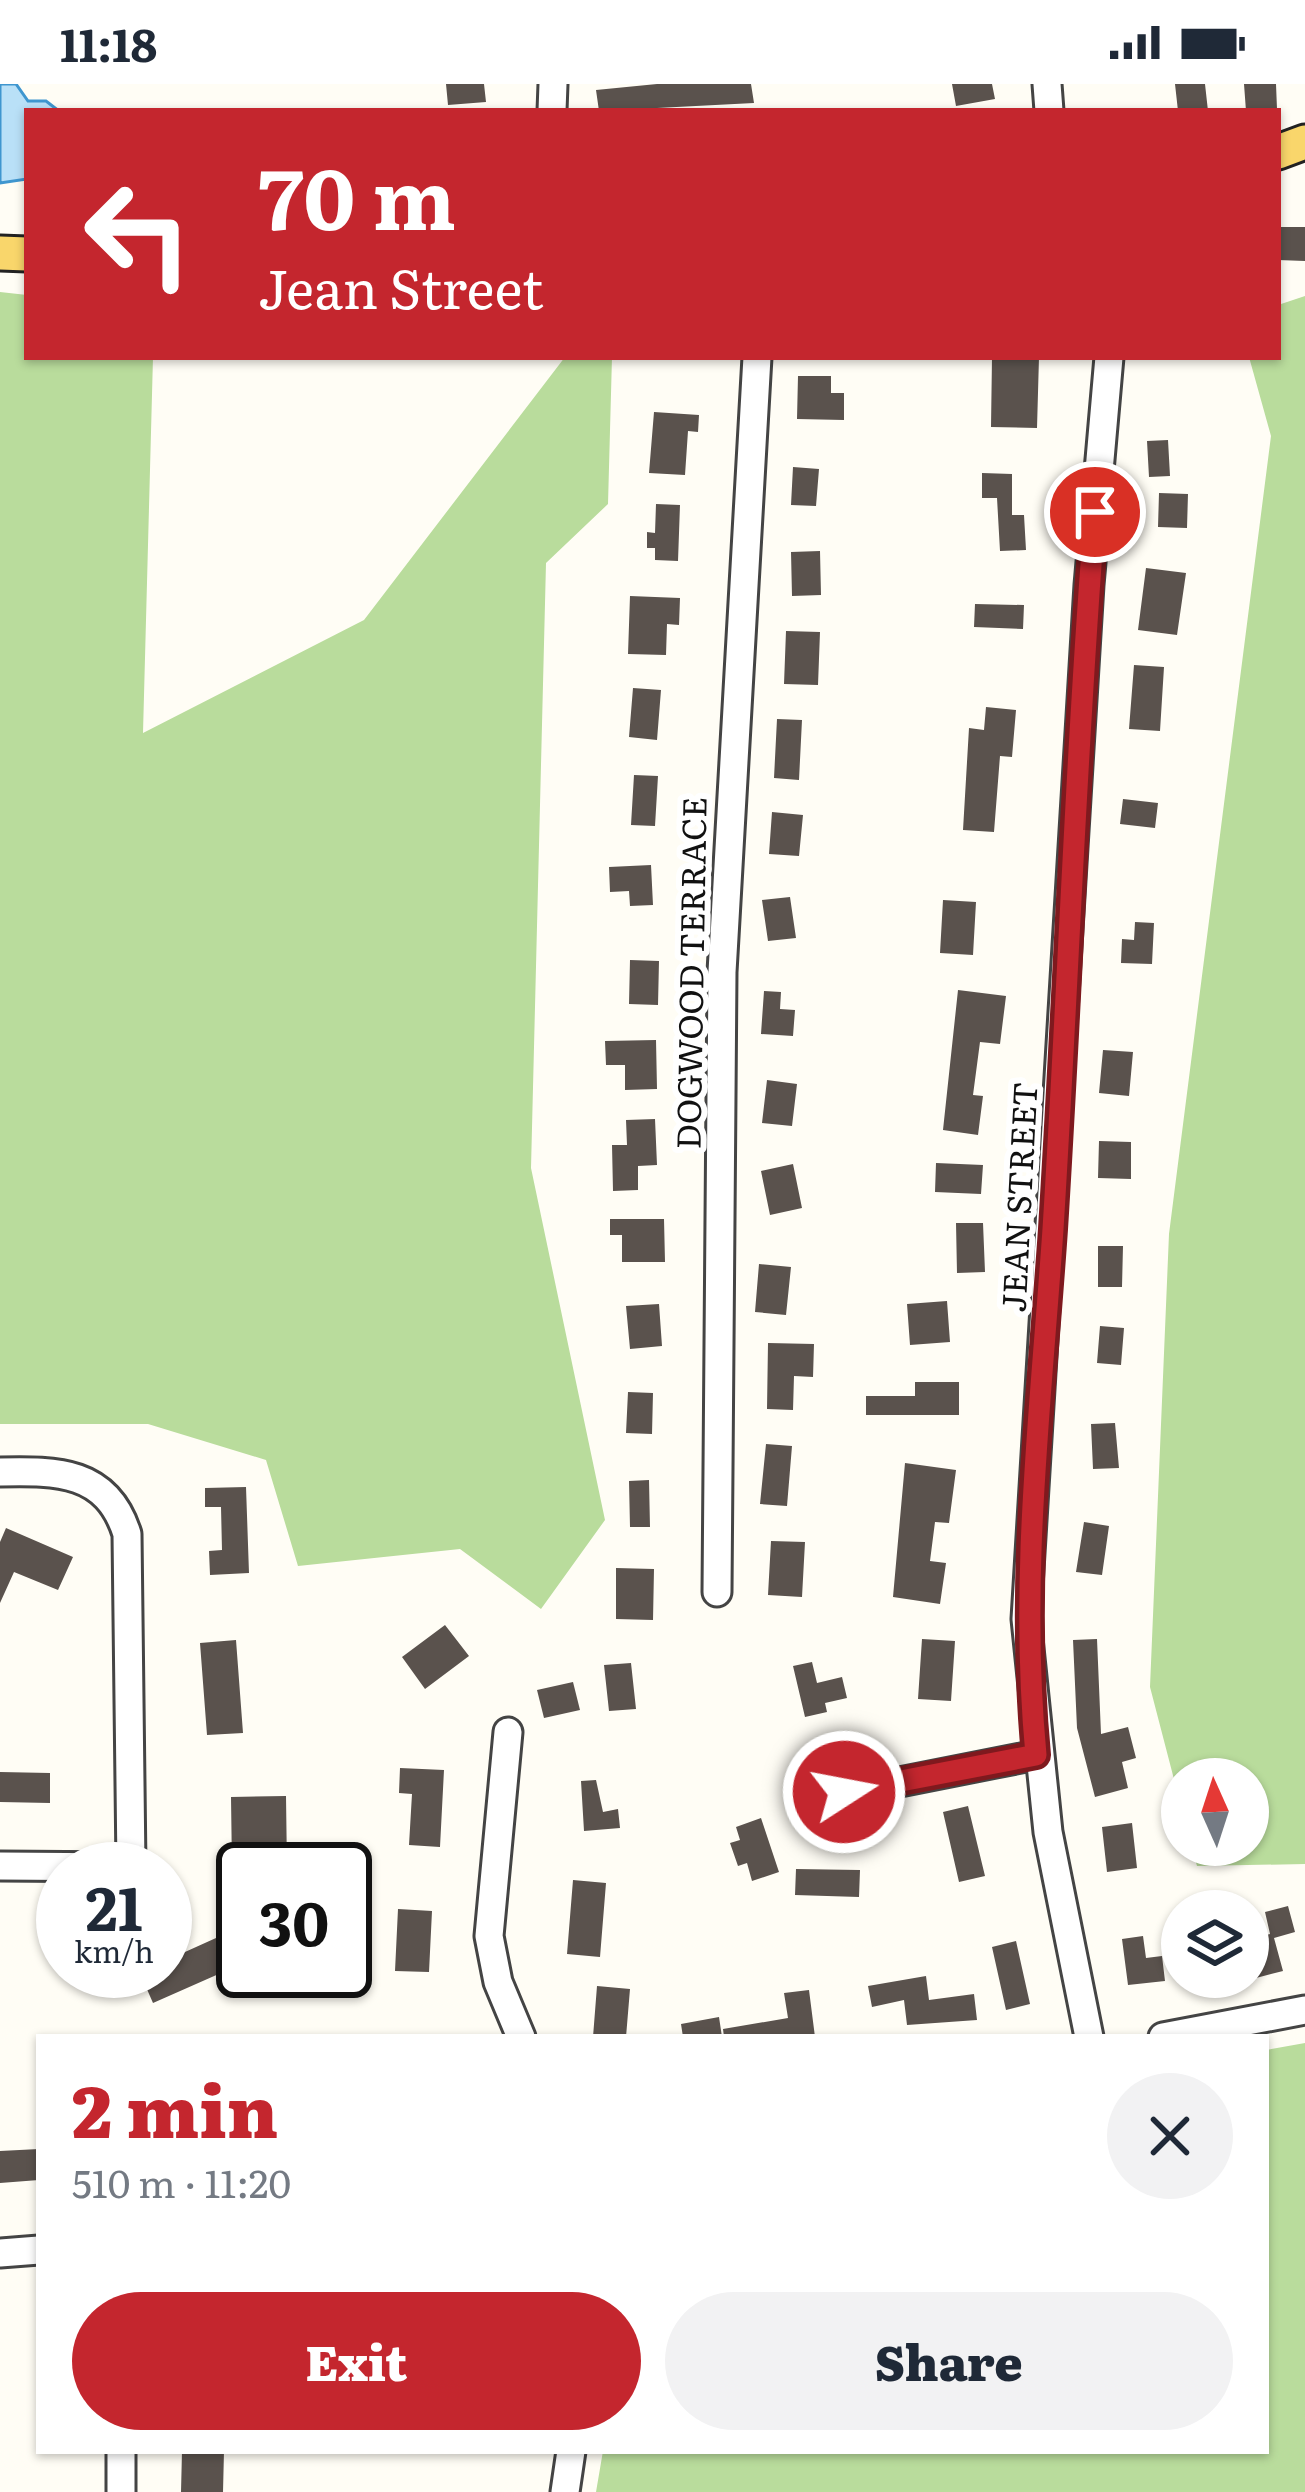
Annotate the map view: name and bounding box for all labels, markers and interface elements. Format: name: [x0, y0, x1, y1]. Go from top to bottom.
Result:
text: 11:18: [60, 9, 157, 76]
text: 70 m: [258, 131, 456, 256]
icon: left: [60, 156, 216, 312]
text: Jean Street: [258, 245, 544, 326]
pin: [1044, 461, 1146, 563]
icon: arrive: [1062, 479, 1128, 545]
street label: DOGWOOD TERRACE: [661, 796, 717, 1150]
street label: JEAN STREET: [986, 1081, 1048, 1313]
position arrow: [781, 1729, 907, 1855]
north arrow: [1161, 1758, 1269, 1866]
map controls: [1161, 1758, 1269, 1998]
speed limit sign: 30: [216, 1842, 372, 1998]
text: 21: [85, 1860, 143, 1949]
button: layers: [1161, 1890, 1269, 1998]
text: km/h: [74, 1928, 154, 1972]
text: 2 min: [72, 2053, 278, 2160]
button: close: [1107, 2073, 1233, 2199]
text: 510 m · 11:20: [72, 2152, 291, 2210]
button: Exit: [72, 2292, 641, 2430]
button: Share: [665, 2292, 1233, 2430]

